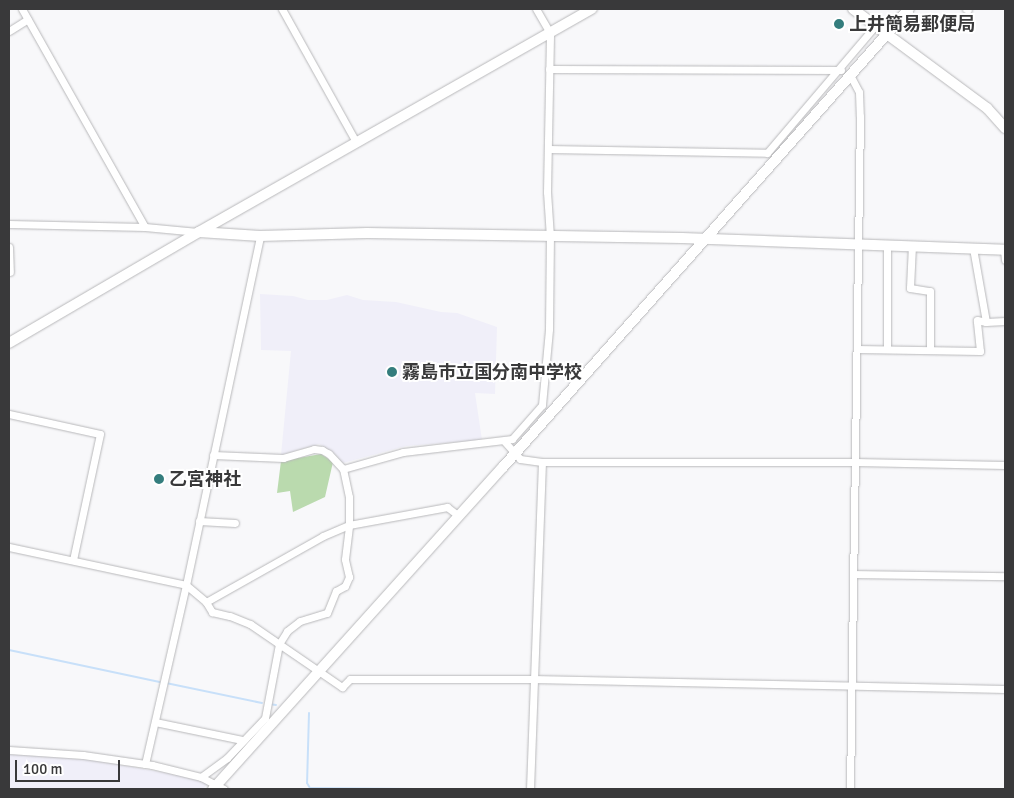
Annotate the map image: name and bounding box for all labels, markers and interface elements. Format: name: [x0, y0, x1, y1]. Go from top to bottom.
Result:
place label: 上井簡易郵便局: [849, 13, 975, 35]
marker: 上井簡易郵便局: [833, 18, 845, 30]
place label: 霧島市立国分南中学校: [402, 361, 582, 383]
marker: 霧島市立国分南中学校: [386, 366, 398, 378]
place label: 乙宮神社: [169, 468, 241, 490]
marker: 乙宮神社: [153, 473, 165, 485]
scale bar: [18, 750, 122, 782]
text: 100 m: [23, 760, 63, 778]

